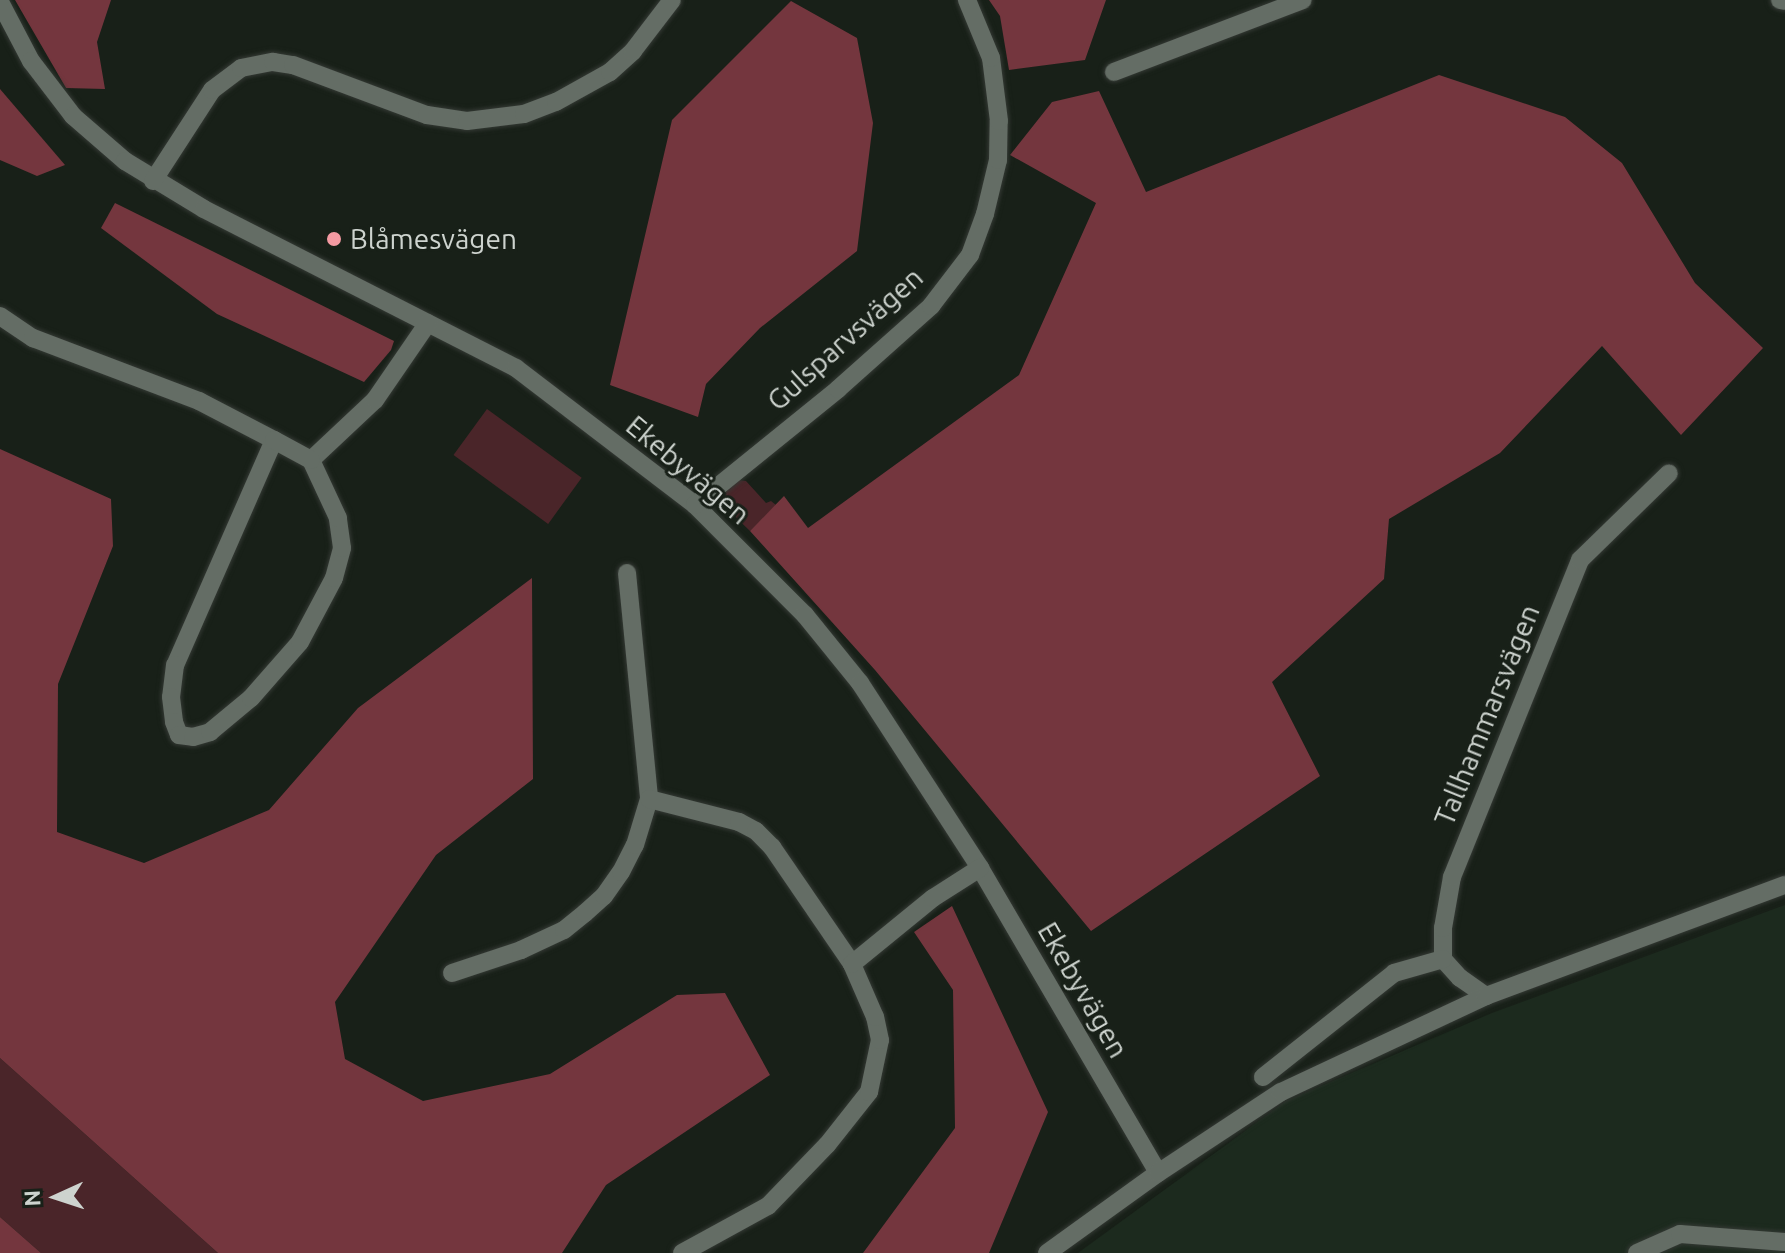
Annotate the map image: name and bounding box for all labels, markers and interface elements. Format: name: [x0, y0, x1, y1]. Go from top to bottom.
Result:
place label: Blåmesvägen: [350, 222, 517, 256]
marker: Blåmesvägen: [325, 230, 343, 248]
street label: Gulsparvsvägen: [760, 260, 930, 418]
street label: Ekebyvägen: [619, 409, 757, 531]
street label: Tallhammarsvägen: [1427, 600, 1547, 830]
street label: Ekebyvägen: [1031, 916, 1135, 1064]
north arrow: [16, 1157, 96, 1237]
text: N: [19, 1189, 44, 1207]

